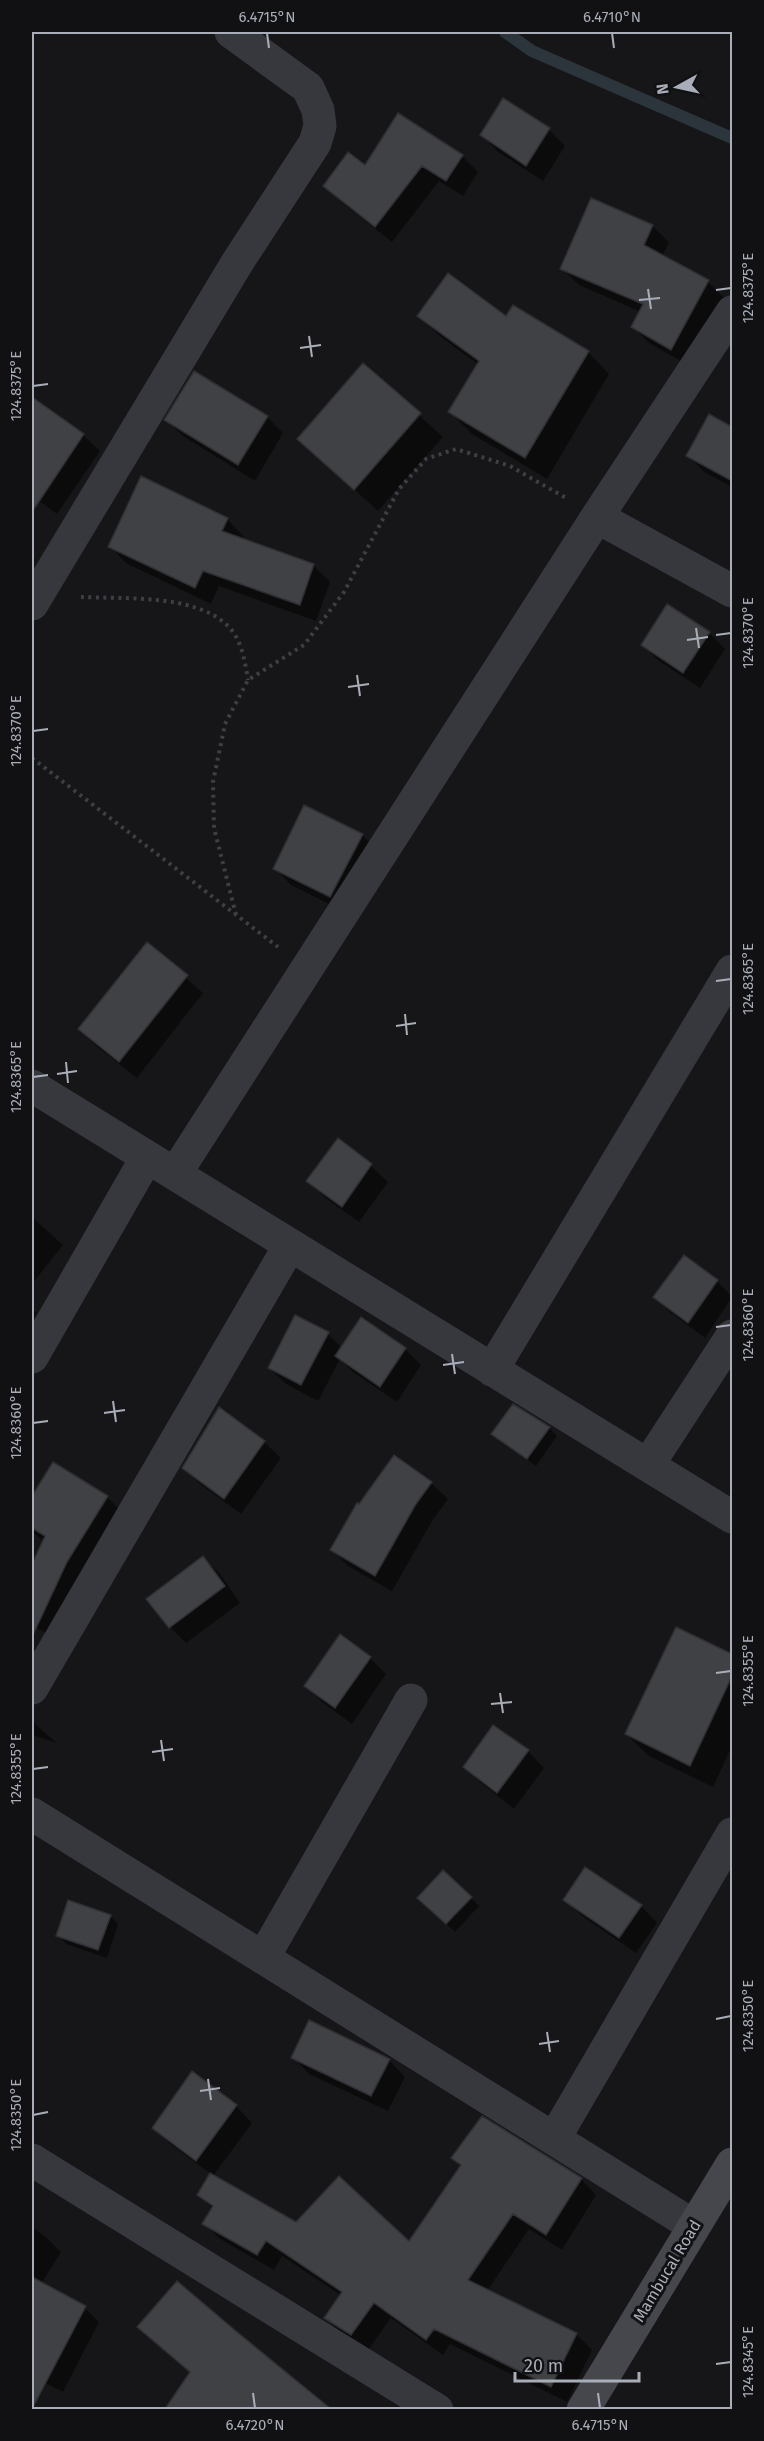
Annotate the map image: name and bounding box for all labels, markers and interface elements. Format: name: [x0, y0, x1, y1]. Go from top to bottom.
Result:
text: 6.4715°N: [238, 8, 296, 26]
text: 6.4710°N: [583, 8, 641, 26]
north arrow: [647, 57, 707, 117]
text: N: [652, 82, 673, 96]
text: 124.8375°E: [739, 253, 757, 323]
text: 124.8375°E: [7, 351, 25, 421]
text: 124.8370°E: [739, 597, 757, 669]
text: 124.8370°E: [7, 695, 25, 767]
text: 124.8365°E: [739, 943, 757, 1015]
text: 124.8365°E: [7, 1041, 25, 1113]
text: 124.8360°E: [739, 1288, 757, 1362]
text: 124.8360°E: [7, 1386, 25, 1460]
text: 124.8355°E: [739, 1635, 757, 1707]
text: 124.8355°E: [7, 1733, 25, 1805]
text: 124.8350°E: [739, 1980, 757, 2052]
text: 124.8350°E: [7, 2079, 25, 2151]
street label: Mambucal Road: [629, 2217, 705, 2325]
text: 124.8345°E: [739, 2326, 757, 2398]
scale bar: [515, 2345, 640, 2383]
text: 20 m: [524, 2355, 563, 2377]
text: 6.4720°N: [225, 2416, 285, 2434]
text: 6.4715°N: [571, 2416, 629, 2434]

